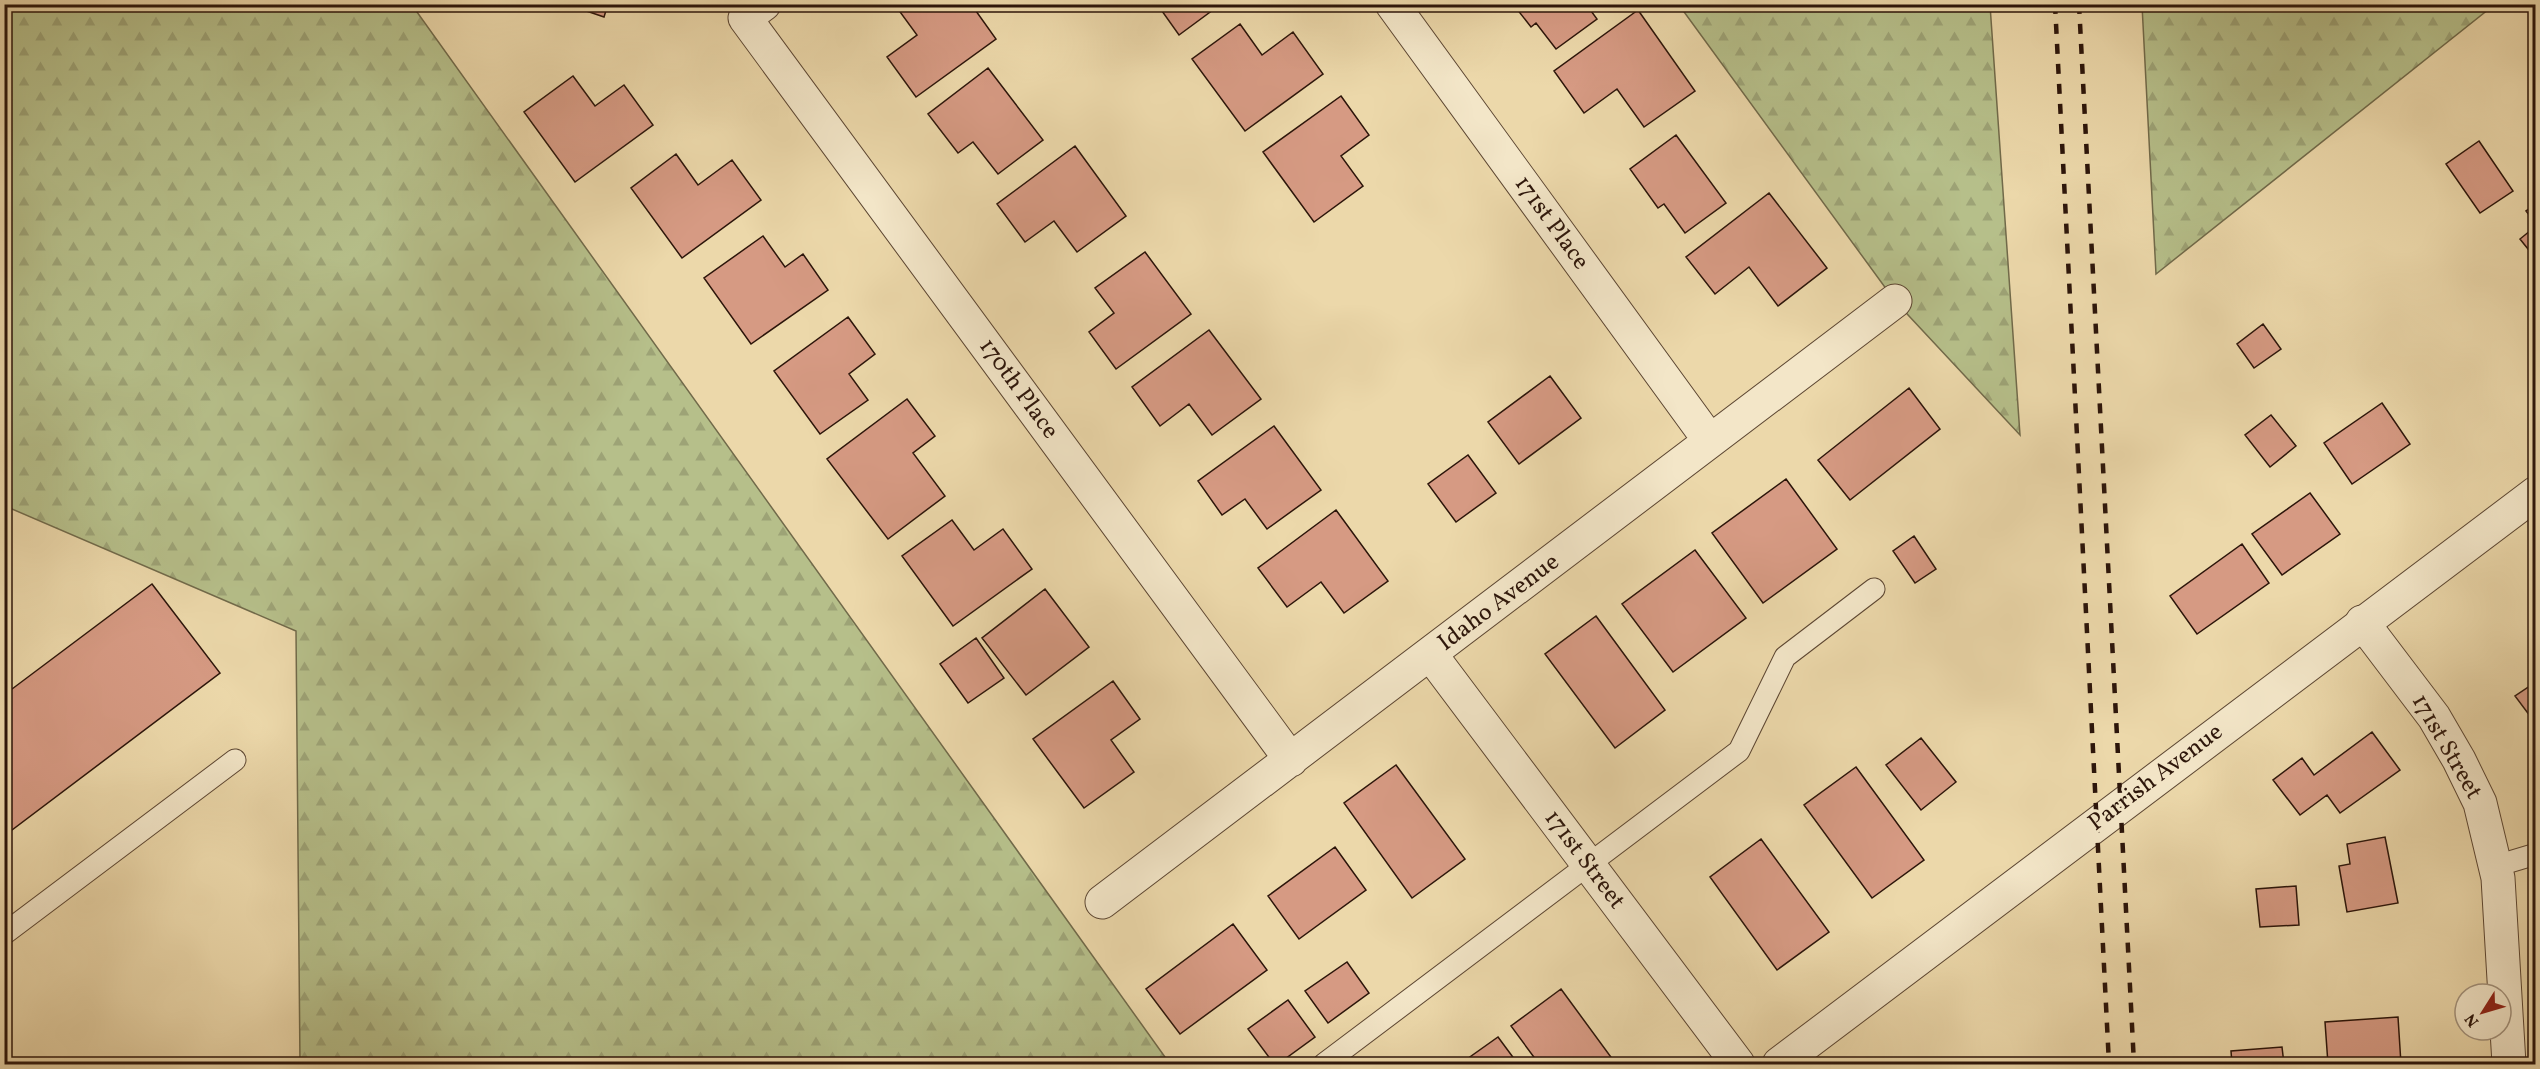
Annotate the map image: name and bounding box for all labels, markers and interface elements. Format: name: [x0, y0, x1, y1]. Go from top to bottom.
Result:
street label: 171st Place: [1505, 169, 1597, 277]
street label: 170th Place: [970, 332, 1066, 446]
street label: Idaho Avenue: [1431, 546, 1567, 660]
street label: 171st Street: [2402, 688, 2490, 806]
street label: Parrish Avenue: [2081, 716, 2231, 840]
street label: 171st Street: [1535, 803, 1633, 917]
north arrow: [2453, 982, 2513, 1042]
text: N: [2460, 1008, 2485, 1031]

